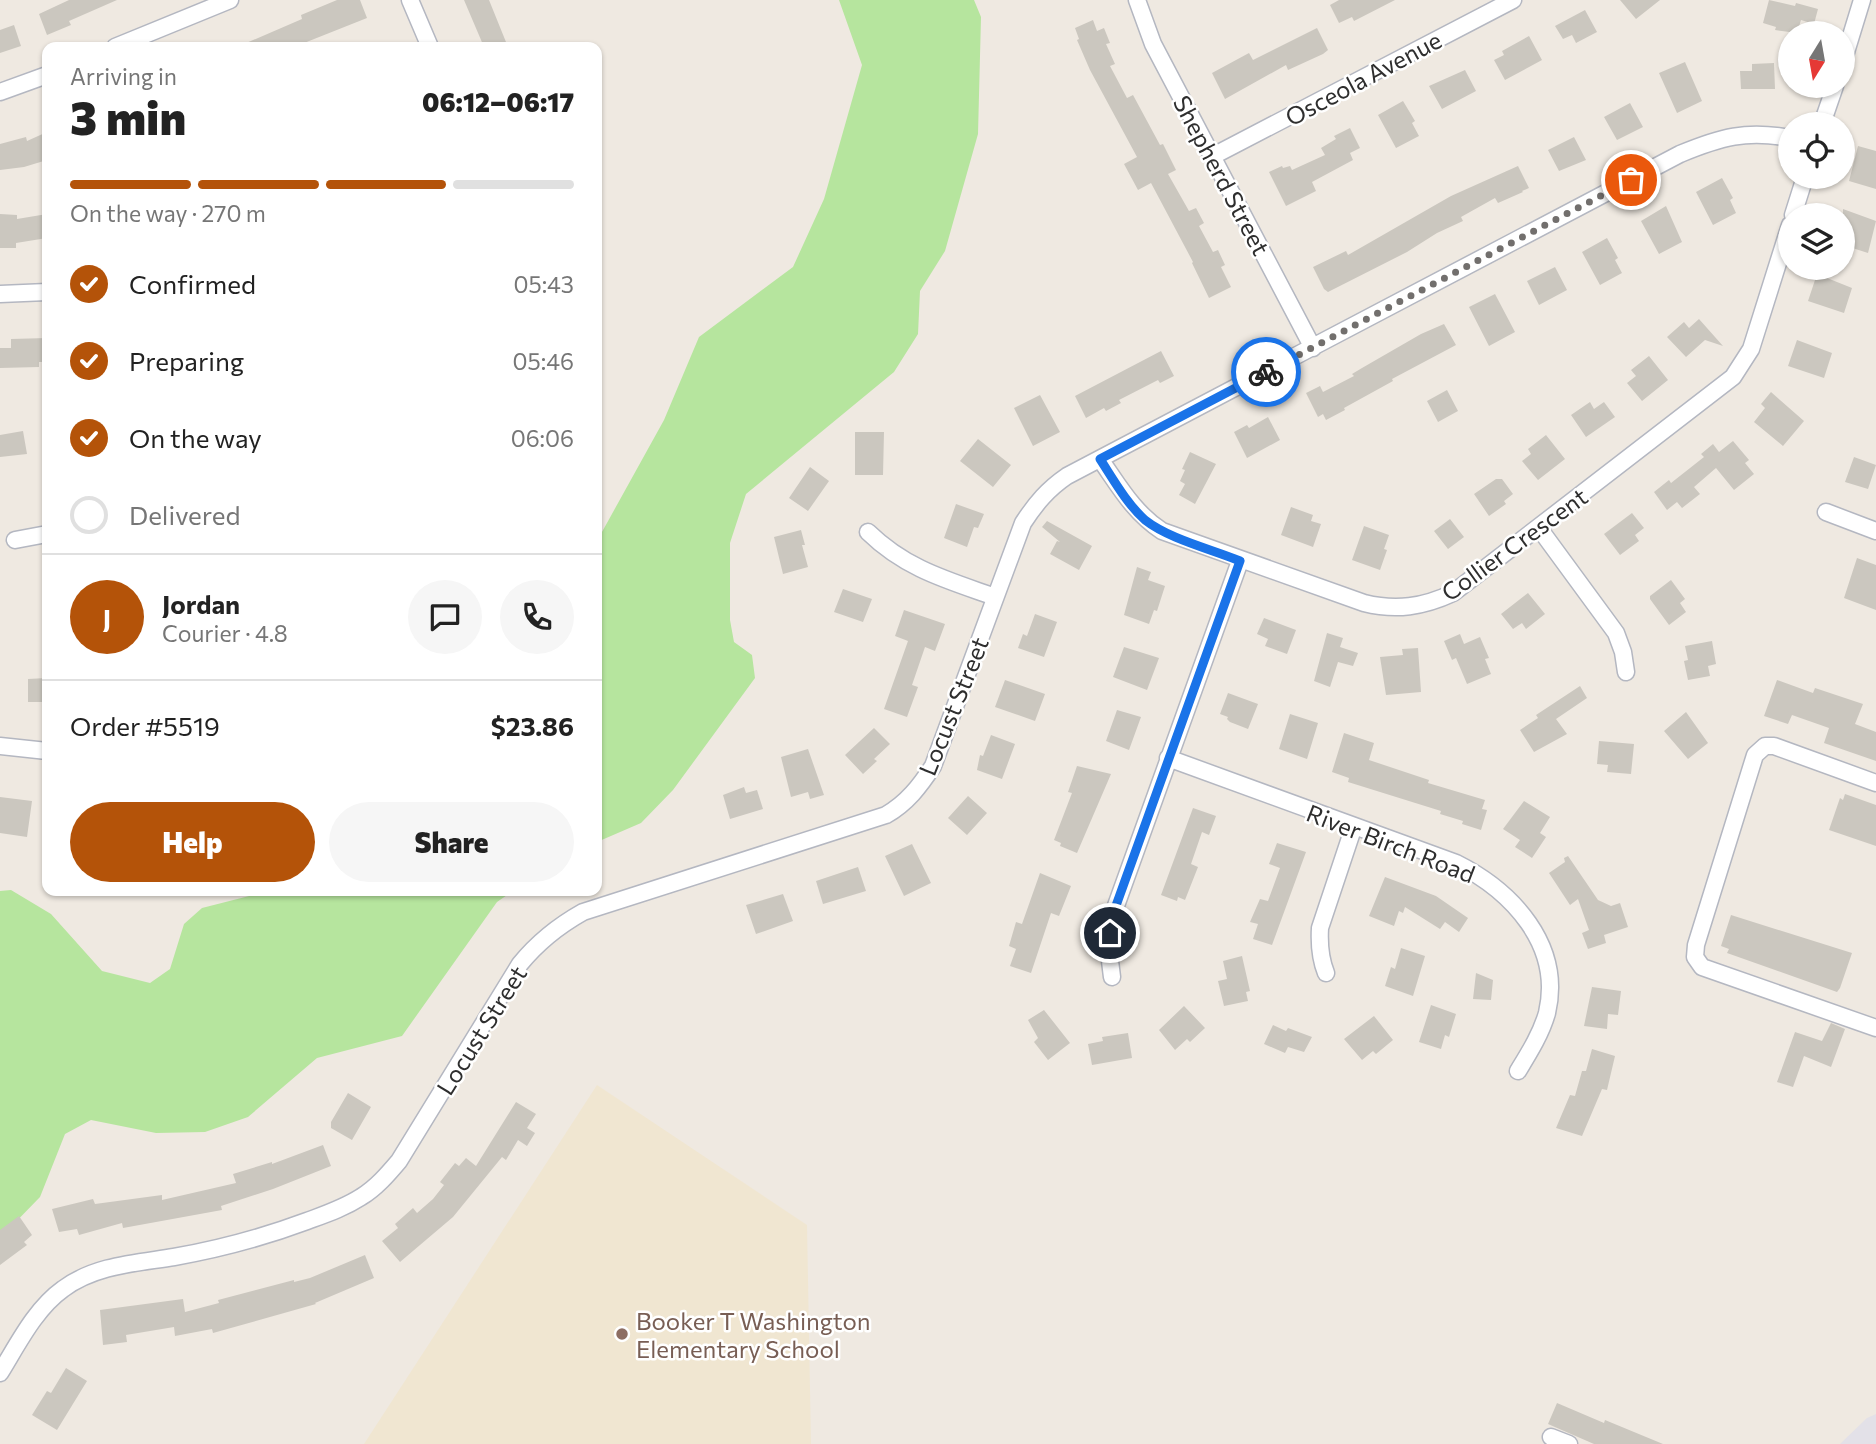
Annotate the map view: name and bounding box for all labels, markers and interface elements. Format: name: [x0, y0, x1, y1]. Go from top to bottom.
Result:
north arrow: [1778, 21, 1855, 98]
map controls: [1778, 21, 1855, 280]
street label: Osceola Avenue: [1280, 25, 1446, 131]
text: Arriving in: [70, 62, 177, 90]
text: 06:12–06:17: [422, 86, 574, 117]
text: 3 min: [70, 88, 186, 144]
street label: Shepherd Street: [1168, 90, 1276, 260]
button: locate: [1778, 112, 1855, 189]
pin: [1601, 150, 1661, 210]
icon: bag: [1612, 161, 1650, 199]
text: On the way · 270 m: [70, 199, 266, 227]
button: layers: [1778, 203, 1855, 280]
icon: check: [70, 265, 108, 303]
text: Confirmed: [129, 268, 256, 299]
text: 05:43: [513, 270, 574, 298]
courier: [1231, 337, 1301, 407]
icon: check: [70, 342, 108, 380]
text: Preparing: [129, 345, 244, 376]
text: 05:46: [513, 347, 574, 375]
icon: bike: [1247, 353, 1285, 391]
icon: check: [70, 419, 108, 457]
text: On the way: [129, 422, 262, 453]
text: 06:06: [511, 424, 574, 452]
street label: Collier Crescent: [1435, 481, 1593, 607]
text: Delivered: [129, 499, 240, 530]
button: chat: [408, 580, 482, 654]
button: phone: [500, 580, 574, 654]
text: Jordan: [162, 588, 240, 619]
text: J: [103, 602, 111, 633]
text: Courier · 4.8: [162, 619, 288, 647]
street label: Locust Street: [912, 633, 994, 779]
text: Order #5519: [70, 710, 220, 741]
text: $23.86: [491, 710, 574, 741]
street label: River Birch Road: [1303, 798, 1479, 888]
button: Help: [70, 802, 315, 882]
button: Share: [329, 802, 574, 882]
pin: [1080, 903, 1140, 963]
icon: home: [1091, 914, 1129, 952]
street label: Locust Street: [430, 960, 532, 1100]
place label: Booker T Washington Elementary School: [636, 1306, 871, 1363]
marker: Booker T Washington Elementary School: [614, 1326, 630, 1342]

